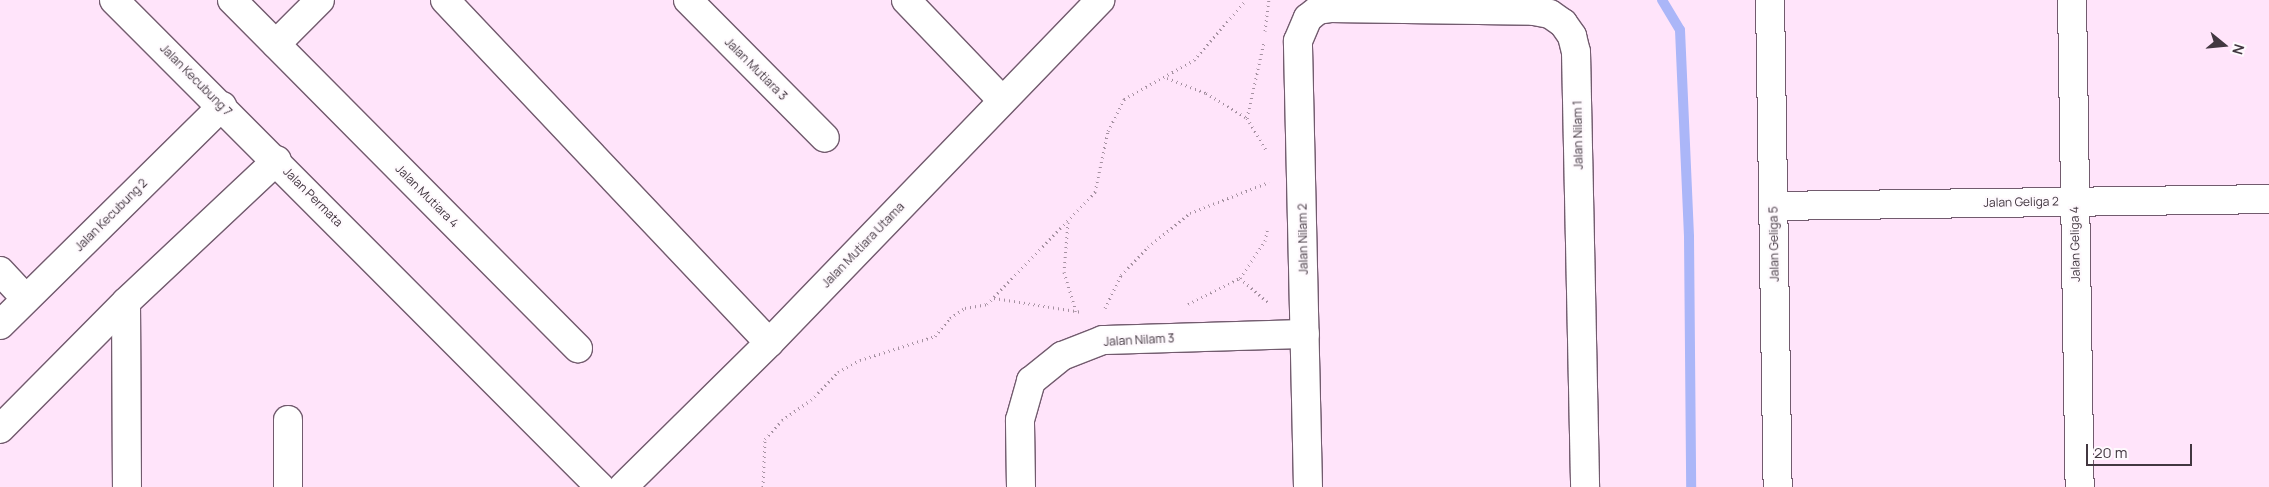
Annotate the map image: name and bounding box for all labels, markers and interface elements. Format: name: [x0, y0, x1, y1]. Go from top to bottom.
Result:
north arrow: [2199, 20, 2249, 70]
street label: Jalan Mutiara 3: [722, 35, 790, 103]
street label: Jalan Kecubung 7: [157, 41, 235, 119]
text: N: [2228, 42, 2249, 57]
street label: Jalan Nilam 1: [1570, 100, 1586, 170]
street label: Jalan Mutiara 4: [393, 162, 461, 230]
street label: Jalan Permata: [280, 164, 346, 230]
street label: Jalan Kecubung 2: [72, 176, 150, 254]
street label: Jalan Geliga 2: [1983, 194, 2059, 210]
street label: Jalan Mutiara Utama: [819, 199, 907, 291]
street label: Jalan Nilam 2: [1295, 203, 1311, 275]
street label: Jalan Geliga 5: [1766, 206, 1782, 282]
street label: Jalan Geliga 4: [2067, 206, 2083, 282]
street label: Jalan Nilam 3: [1103, 331, 1175, 349]
scale bar: [2089, 434, 2195, 466]
text: 20 m: [2094, 442, 2127, 463]

